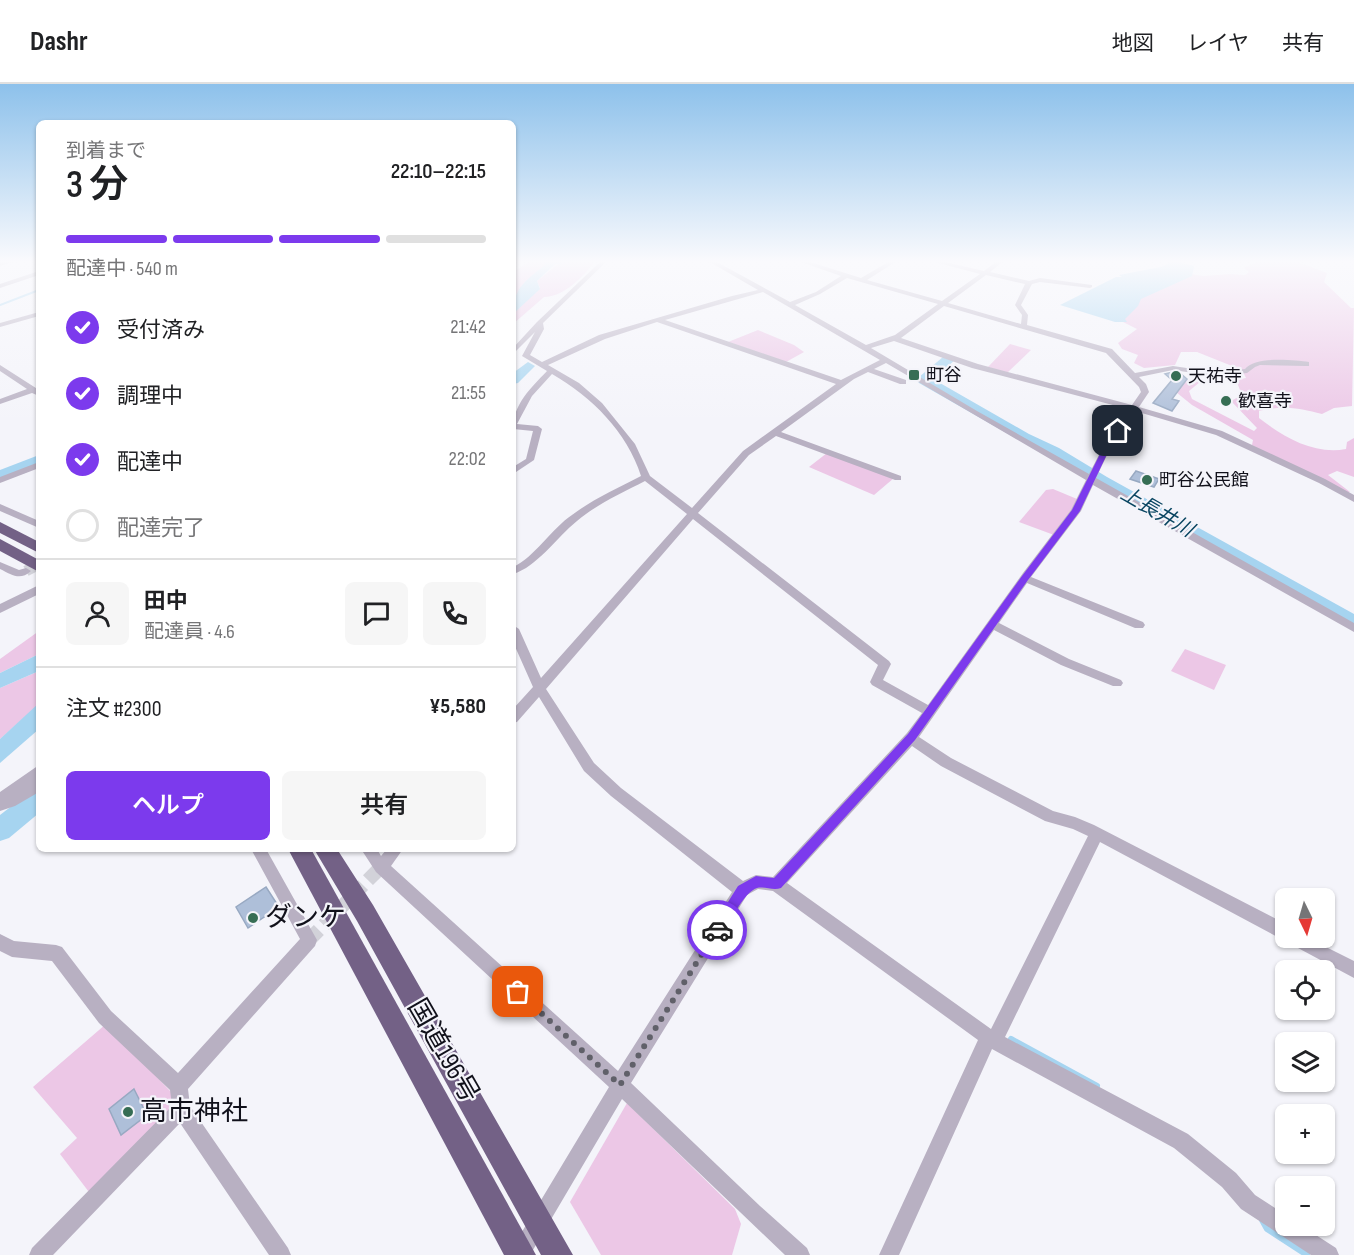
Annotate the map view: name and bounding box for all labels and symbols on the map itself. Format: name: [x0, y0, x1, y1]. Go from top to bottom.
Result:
place label: 町谷: [926, 365, 962, 386]
place label: 天祐寺: [1188, 366, 1242, 387]
marker: 町谷: [907, 368, 921, 382]
marker: 天祐寺: [1169, 369, 1183, 383]
place label: 歓喜寺: [1238, 391, 1292, 412]
marker: 歓喜寺: [1219, 394, 1233, 408]
pin: [1092, 405, 1143, 456]
place label: 町谷公民館: [1159, 470, 1249, 491]
marker: 町谷公民館: [1140, 473, 1154, 487]
water label: 上長井川: [1116, 482, 1199, 543]
north arrow: [1275, 888, 1335, 948]
courier: [687, 900, 747, 960]
place label: ダンケ: [265, 902, 346, 934]
marker: ダンケ: [246, 911, 260, 925]
pin: [492, 966, 543, 1017]
street label: 国道196号: [401, 994, 485, 1108]
place label: 高市神社: [140, 1096, 248, 1128]
marker: 高市神社: [121, 1105, 135, 1119]

